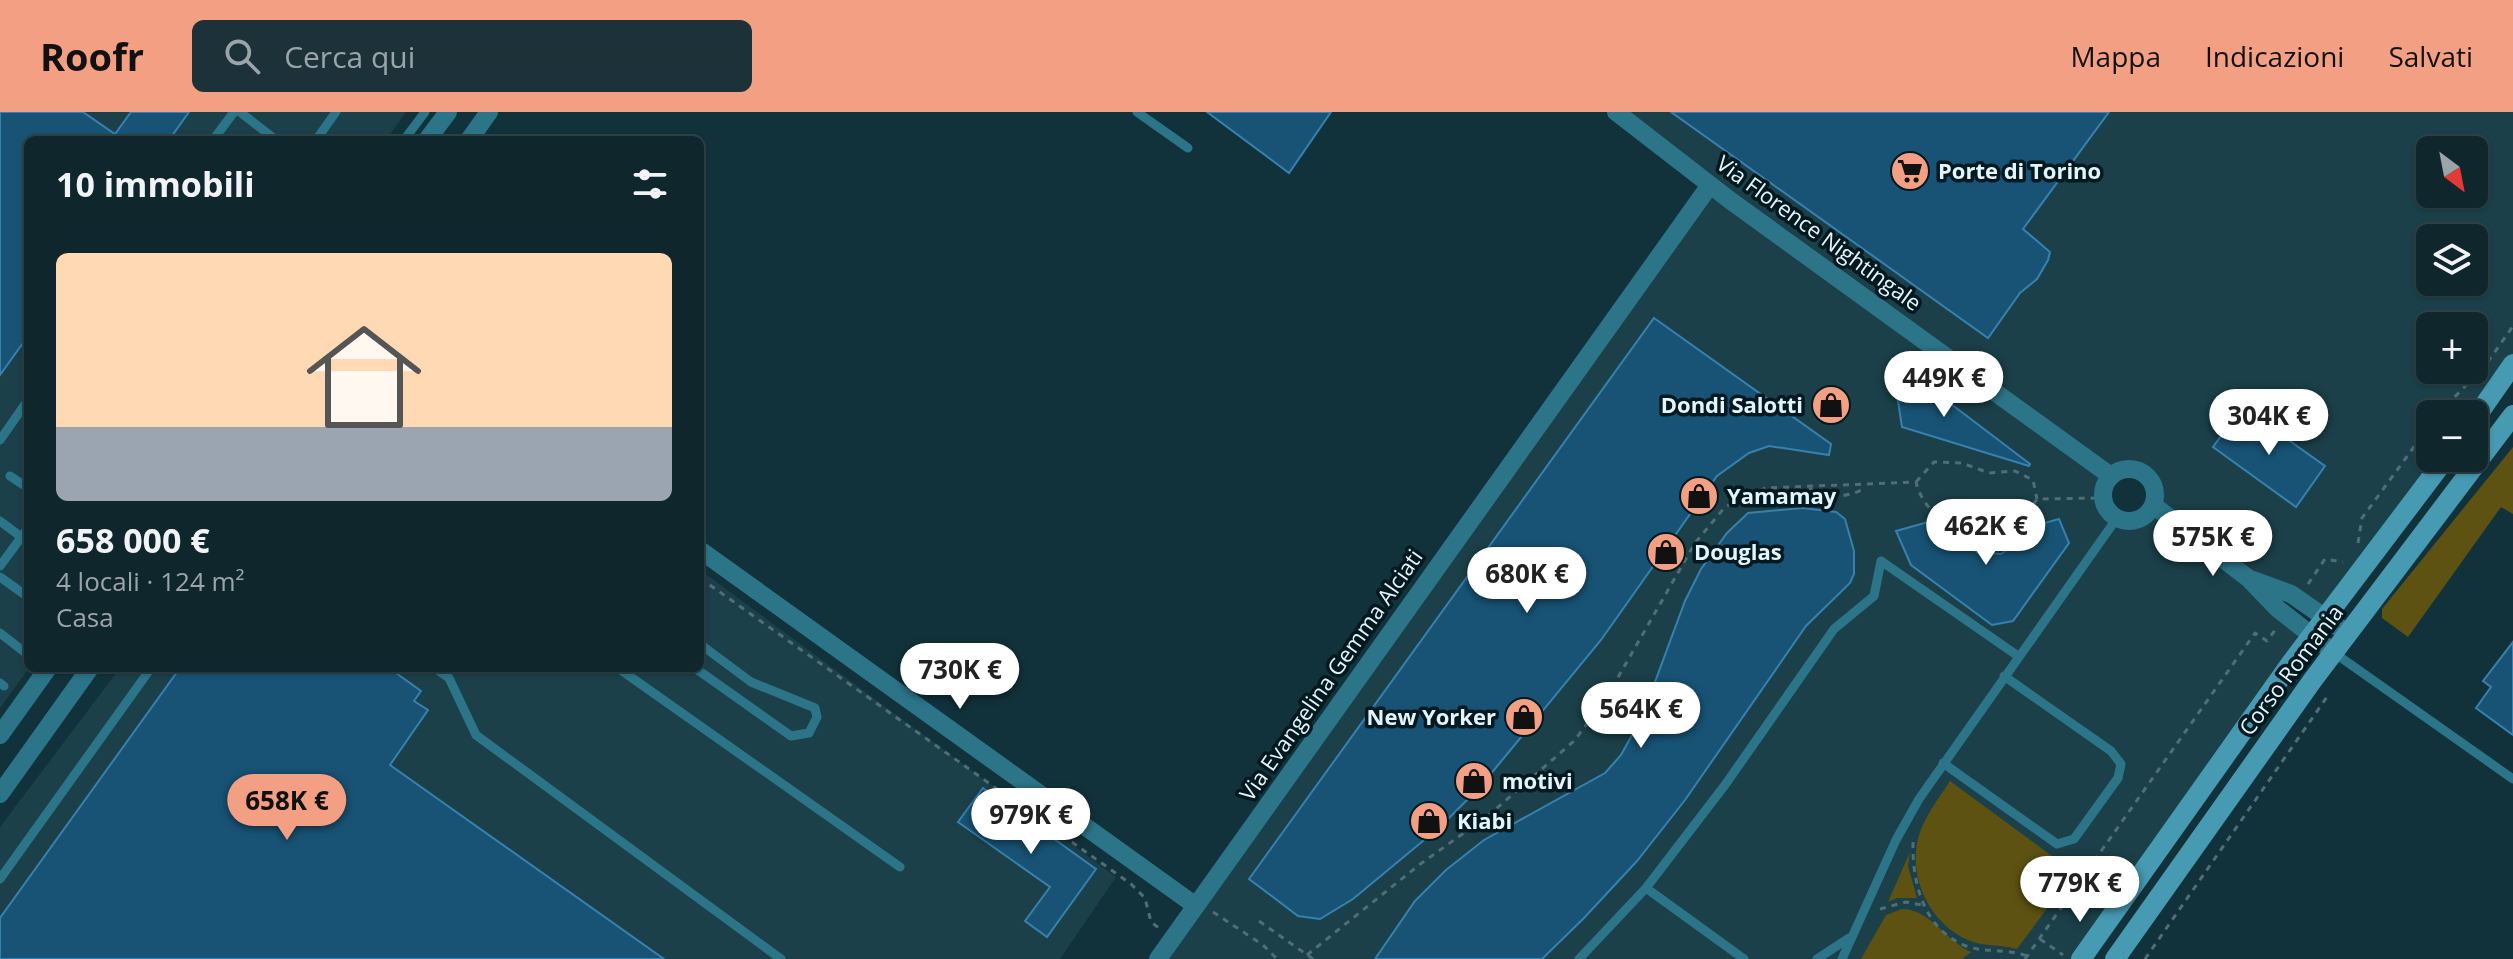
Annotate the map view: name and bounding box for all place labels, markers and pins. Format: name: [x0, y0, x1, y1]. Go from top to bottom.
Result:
supermarket icon: Porte di Torino: [1889, 150, 1931, 192]
place label: Porte di Torino: [1938, 155, 2101, 185]
pin: 449K €: [1879, 351, 2009, 419]
shop icon: Dondi Salotti: [1810, 384, 1852, 426]
place label: Dondi Salotti: [1661, 389, 1803, 419]
pin: 304K €: [2204, 389, 2334, 457]
shop icon: Yamamay: [1678, 475, 1720, 517]
place label: Yamamay: [1727, 480, 1837, 510]
pin: 462K €: [1921, 499, 2051, 567]
pin: 575K €: [2148, 510, 2278, 578]
shop icon: Douglas: [1645, 531, 1687, 573]
place label: Douglas: [1694, 536, 1782, 566]
pin: 680K €: [1462, 547, 1592, 615]
pin: 730K €: [895, 643, 1025, 711]
pin: 564K €: [1576, 682, 1706, 750]
shop icon: New Yorker: [1503, 696, 1545, 738]
place label: New Yorker: [1367, 701, 1496, 731]
shop icon: motivi: [1453, 760, 1495, 802]
place label: motivi: [1502, 765, 1573, 795]
pin: 658K €: [222, 774, 352, 842]
pin: 979K €: [966, 788, 1096, 856]
shop icon: Kiabi: [1408, 800, 1450, 842]
place label: Kiabi: [1457, 805, 1512, 835]
pin: 779K €: [2015, 856, 2145, 924]

